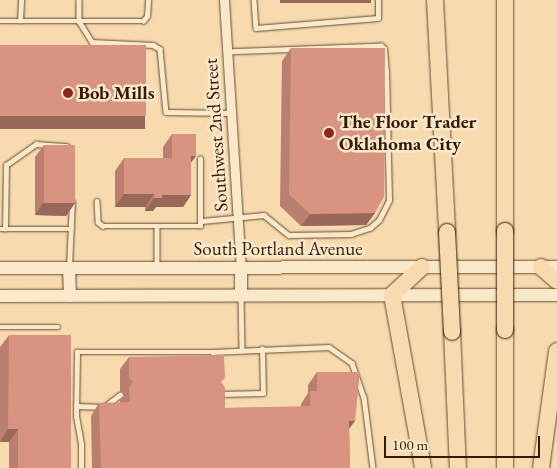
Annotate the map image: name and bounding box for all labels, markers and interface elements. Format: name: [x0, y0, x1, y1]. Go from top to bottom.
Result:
street label: Southwest 2nd Street: [199, 58, 233, 212]
place label: Bob Mills: [78, 82, 154, 104]
marker: Bob Mills: [62, 87, 74, 99]
place label: The Floor Trader Oklahoma City: [339, 111, 476, 155]
marker: The Floor Trader Oklahoma City: [323, 127, 335, 139]
street label: South Portland Avenue: [193, 238, 363, 260]
scale bar: [387, 426, 543, 458]
text: 100 m: [392, 435, 428, 454]

